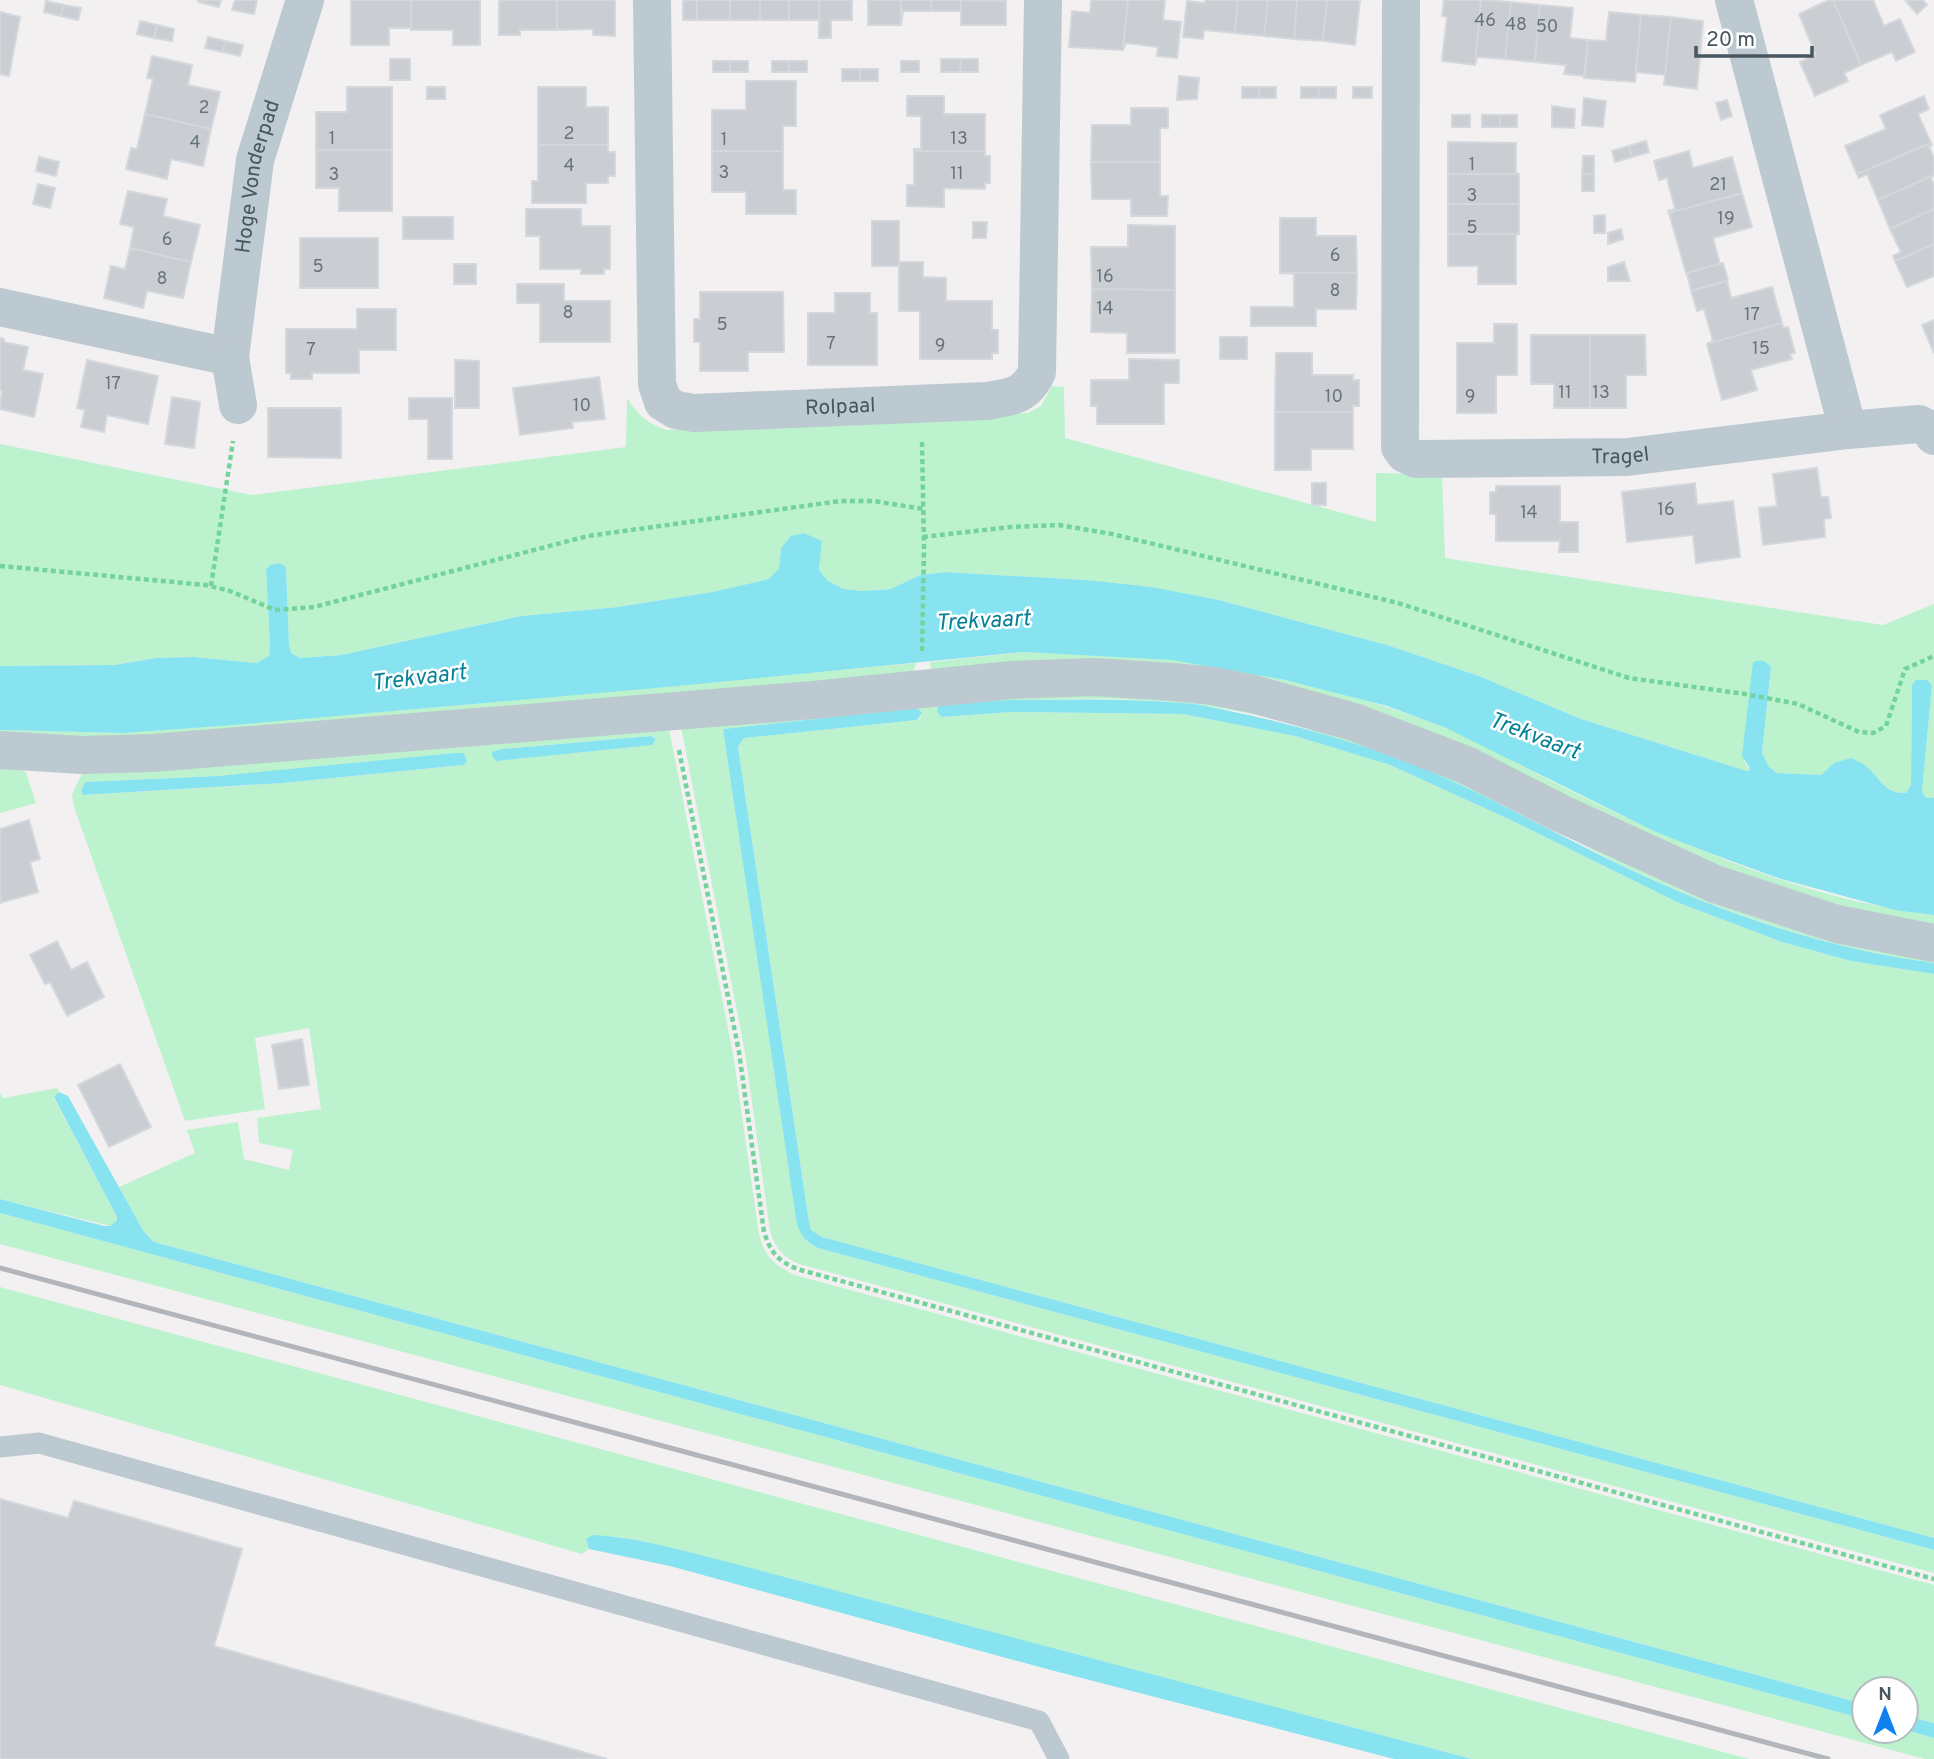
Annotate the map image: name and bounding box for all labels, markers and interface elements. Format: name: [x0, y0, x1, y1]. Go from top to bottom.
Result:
house number: 46: [1474, 10, 1496, 33]
house number: 48: [1505, 14, 1527, 37]
scale bar: [1696, 14, 1812, 58]
house number: 50: [1536, 16, 1558, 39]
text: 20 m: [1706, 27, 1755, 54]
house number: 2: [198, 97, 210, 120]
street label: Hoge Vonderpad: [230, 97, 286, 255]
house number: 2: [563, 123, 575, 146]
house number: 1: [329, 128, 335, 151]
house number: 13: [950, 128, 968, 151]
house number: 1: [721, 129, 727, 152]
house number: 4: [189, 132, 201, 155]
house number: 1: [1469, 154, 1475, 177]
house number: 4: [563, 155, 575, 178]
house number: 3: [719, 162, 729, 185]
house number: 11: [950, 163, 964, 186]
house number: 3: [329, 164, 339, 187]
house number: 21: [1709, 174, 1727, 197]
house number: 3: [1467, 185, 1477, 208]
house number: 19: [1717, 208, 1735, 231]
house number: 5: [1466, 217, 1478, 240]
house number: 6: [162, 229, 172, 252]
house number: 6: [1330, 245, 1340, 268]
house number: 5: [312, 256, 324, 279]
house number: 16: [1096, 266, 1114, 289]
house number: 8: [157, 268, 168, 291]
house number: 8: [1330, 280, 1341, 303]
house number: 14: [1096, 298, 1114, 321]
house number: 8: [563, 302, 574, 325]
house number: 17: [1744, 304, 1760, 327]
house number: 5: [716, 314, 728, 337]
house number: 7: [826, 333, 836, 356]
house number: 9: [935, 335, 945, 358]
house number: 15: [1752, 338, 1770, 361]
house number: 7: [306, 339, 316, 362]
house number: 17: [105, 373, 121, 396]
house number: 11: [1558, 382, 1572, 405]
house number: 13: [1592, 382, 1610, 405]
house number: 10: [1325, 386, 1343, 409]
house number: 9: [1465, 386, 1475, 409]
street label: Rolpaal: [805, 392, 876, 422]
house number: 10: [573, 395, 591, 418]
street label: Tragel: [1591, 441, 1651, 471]
house number: 16: [1657, 499, 1675, 522]
house number: 14: [1520, 502, 1538, 525]
water label: Trekvaart: [935, 605, 1033, 639]
water label: Trekvaart: [370, 659, 470, 699]
water label: Trekvaart: [1484, 706, 1585, 768]
north arrow: [1850, 1675, 1920, 1745]
text: N: [1878, 1683, 1892, 1707]

